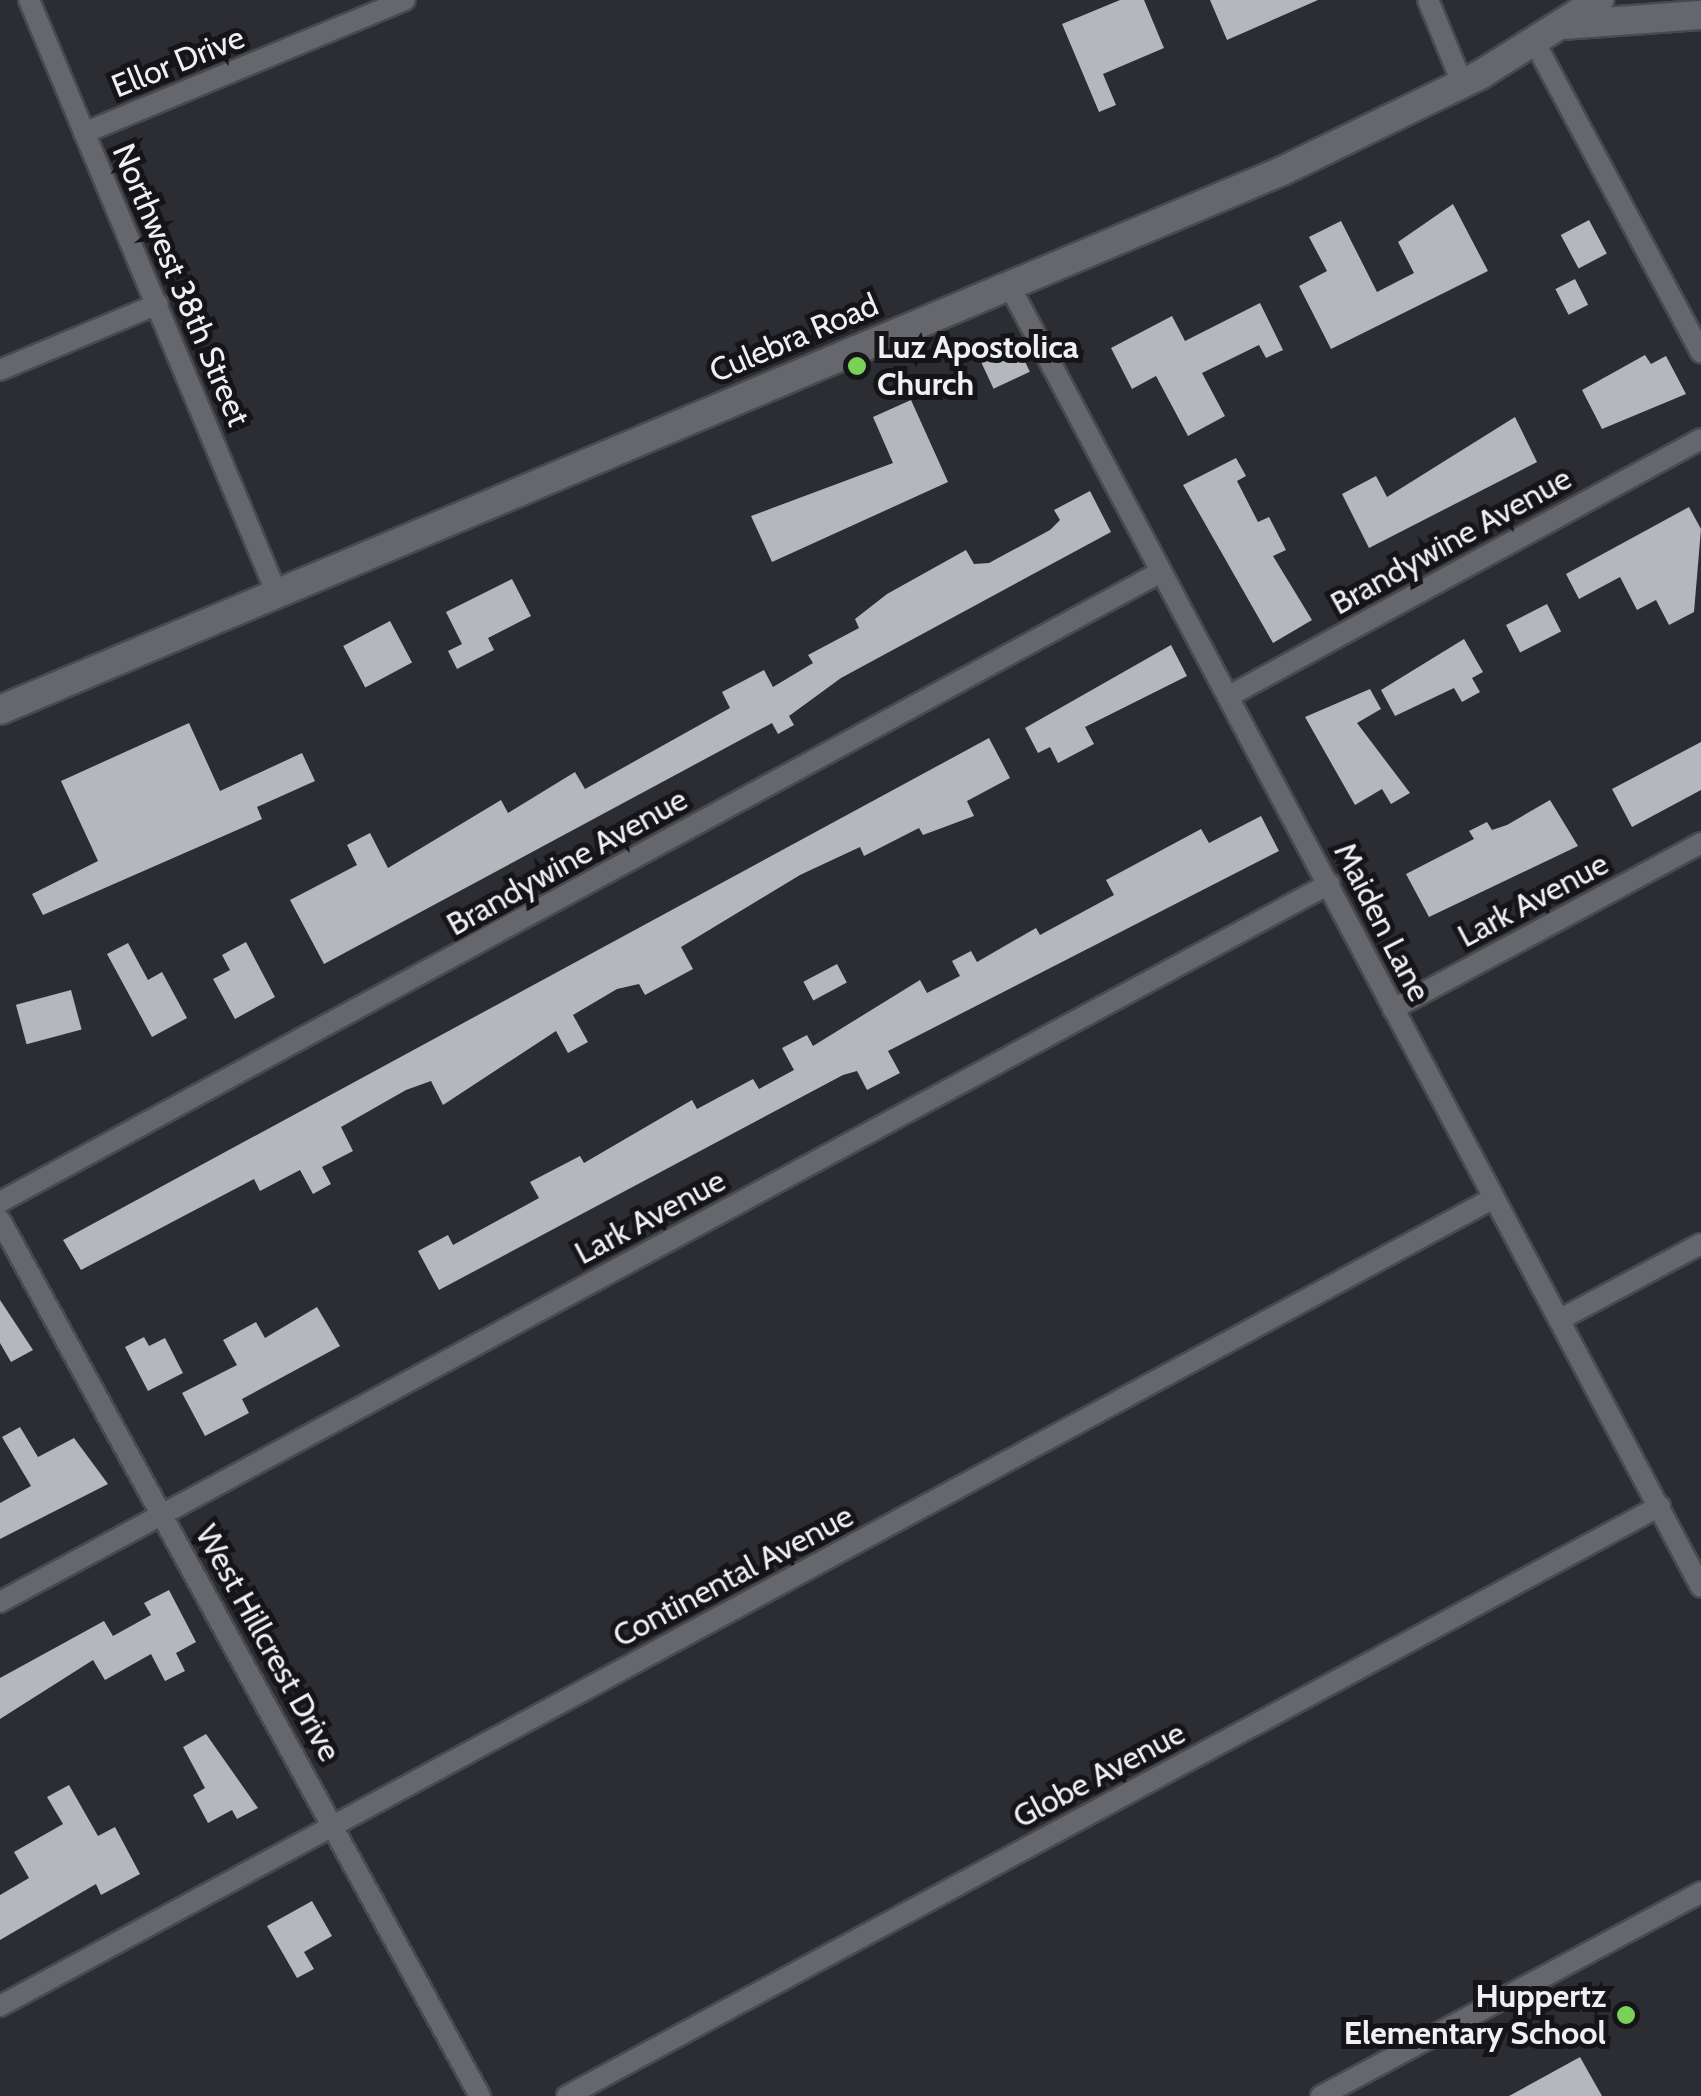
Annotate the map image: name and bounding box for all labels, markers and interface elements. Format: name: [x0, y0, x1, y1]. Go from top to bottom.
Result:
street label: Ellor Drive: [106, 18, 250, 106]
street label: Northwest 38th Street: [104, 138, 258, 432]
street label: Culebra Road: [704, 285, 884, 391]
place label: Luz Apostolica Church: [877, 329, 1079, 404]
marker: Luz Apostolica Church: [846, 355, 868, 377]
street label: Brandywine Avenue: [1324, 459, 1578, 623]
street label: Brandywine Avenue: [440, 780, 694, 944]
street label: Maiden Lane: [1326, 836, 1438, 1008]
street label: Lark Avenue: [1451, 844, 1615, 956]
street label: Lark Avenue: [568, 1161, 732, 1273]
street label: Continental Avenue: [606, 1497, 860, 1655]
street label: West Hillcrest Drive: [187, 1518, 349, 1768]
street label: Globe Avenue: [1006, 1714, 1192, 1836]
place label: Huppertz Elementary School: [1344, 1978, 1606, 2053]
marker: Huppertz Elementary School: [1615, 2004, 1637, 2026]

